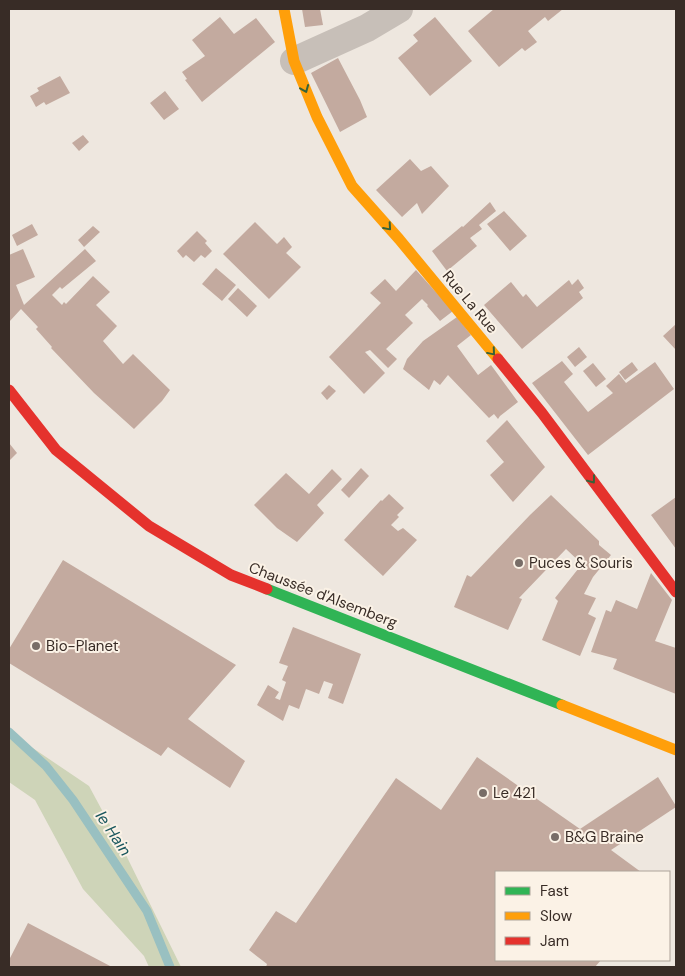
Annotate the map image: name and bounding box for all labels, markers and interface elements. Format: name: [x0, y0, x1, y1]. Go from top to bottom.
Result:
one-way arrow: [299, 84, 310, 93]
one-way arrow: [382, 222, 391, 231]
street label: Rue La Rue: [438, 266, 502, 338]
one-way arrow: [486, 347, 495, 356]
one-way arrow: [586, 474, 595, 484]
place label: Puces & Souris: [529, 553, 633, 573]
street label: Chaussée d'Alsemberg: [246, 557, 400, 633]
marker: Puces & Souris: [513, 557, 525, 569]
place label: Bio-Planet: [46, 636, 119, 656]
marker: Bio-Planet: [30, 640, 42, 652]
place label: Le 421: [493, 783, 536, 803]
marker: Le 421: [477, 787, 489, 799]
water label: le Hain: [91, 807, 136, 860]
place label: B&G Braine: [565, 827, 644, 847]
marker: B&G Braine: [549, 831, 561, 843]
legend: [495, 871, 670, 961]
text: Fast: [540, 881, 569, 901]
text: Slow: [540, 906, 573, 926]
text: Jam: [540, 931, 569, 951]

